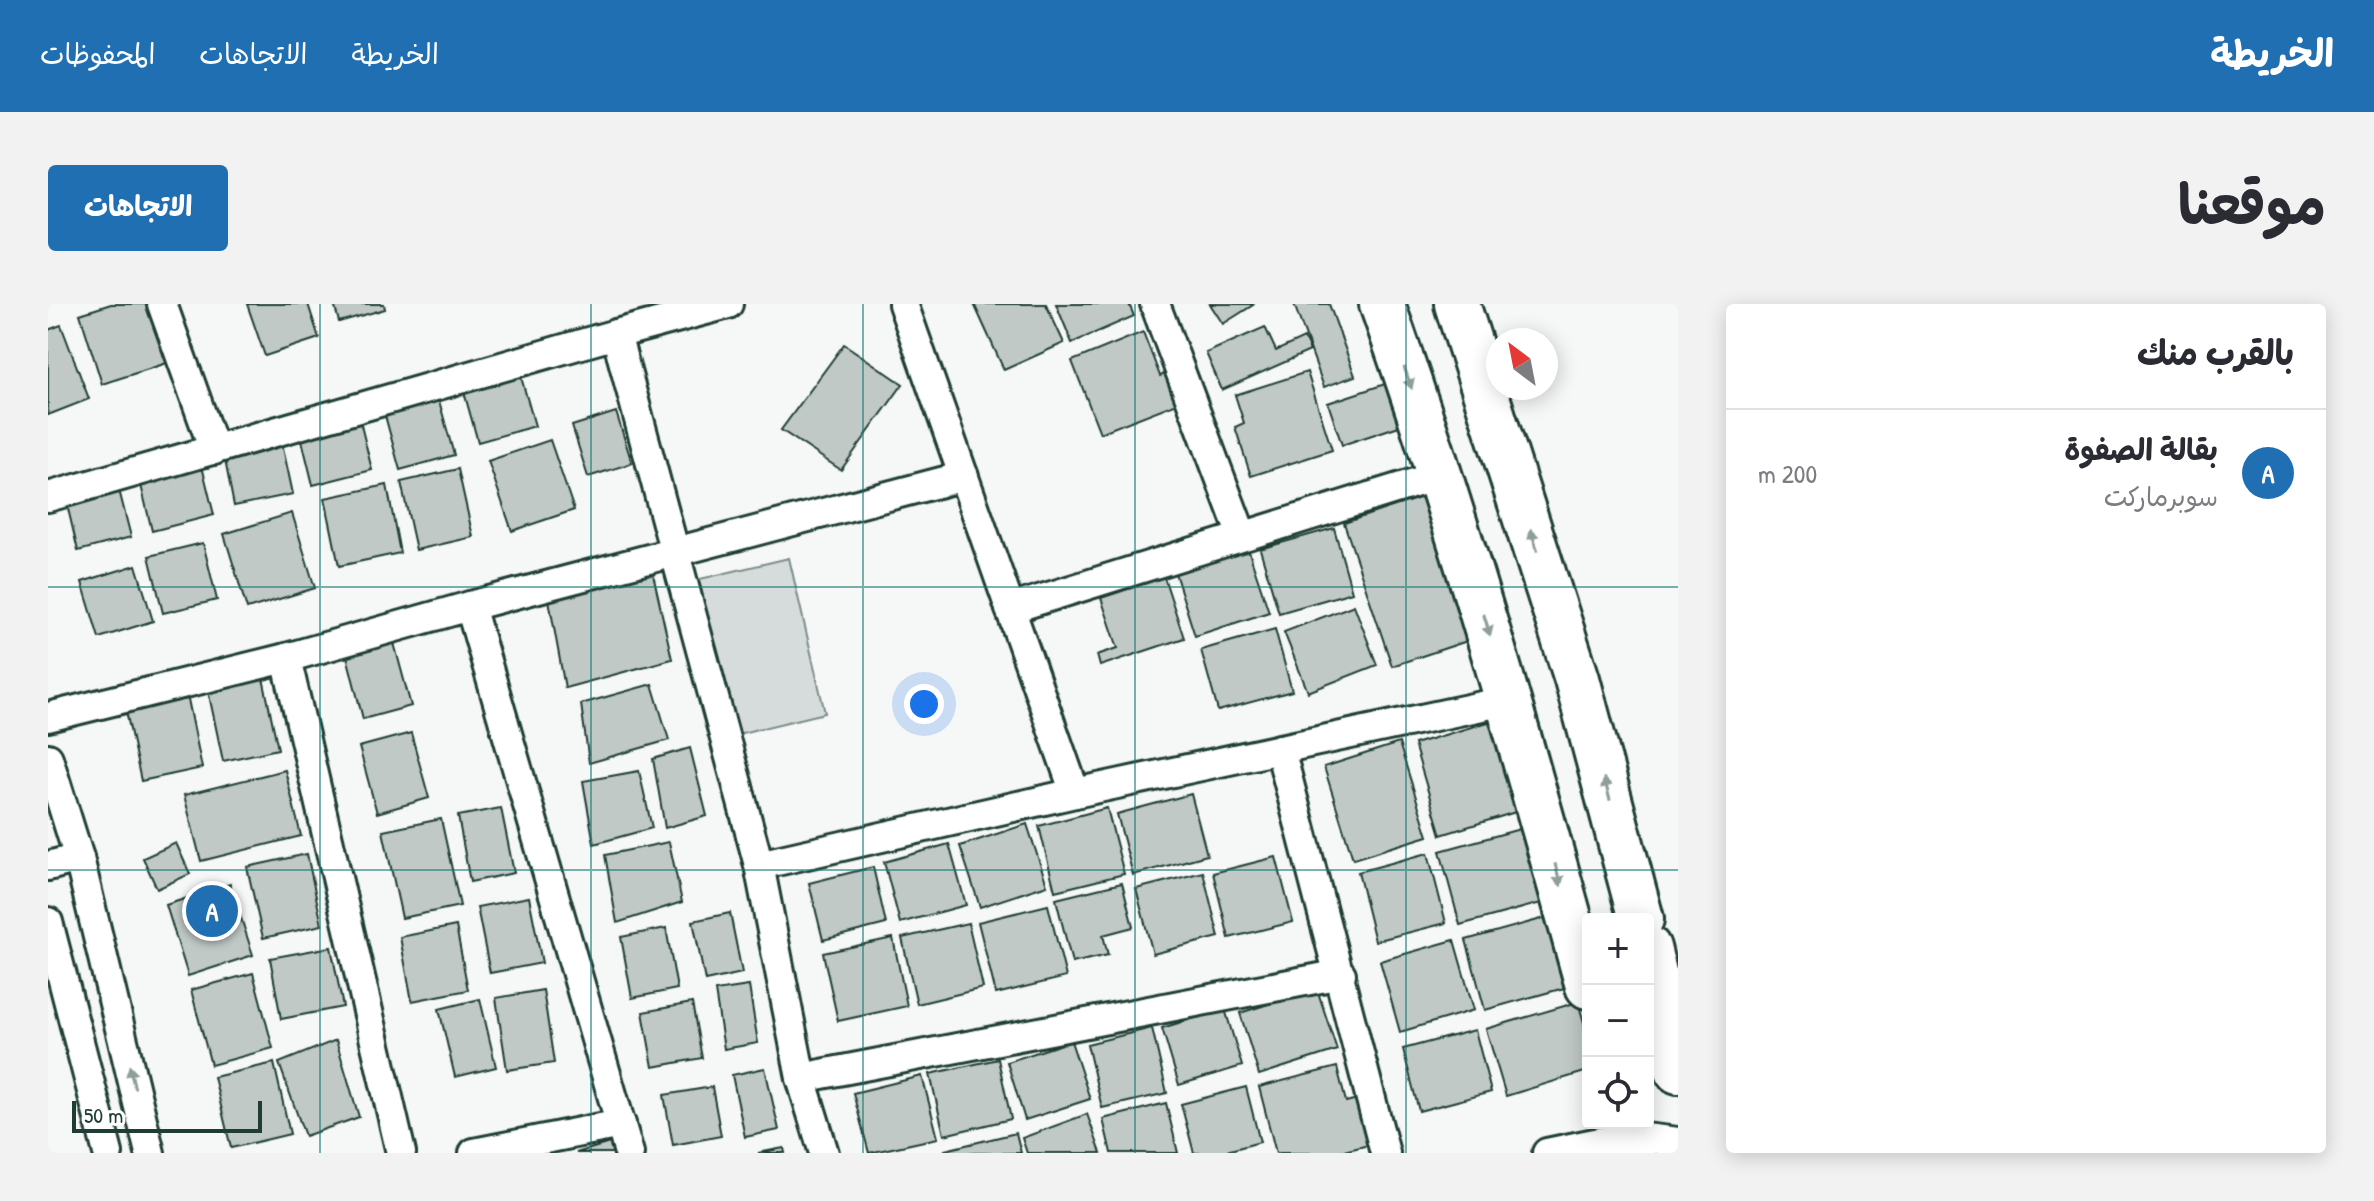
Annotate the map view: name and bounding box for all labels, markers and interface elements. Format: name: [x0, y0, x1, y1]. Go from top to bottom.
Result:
text: الخريطة: [2210, 27, 2334, 79]
text: المحفوظات: [40, 35, 155, 73]
text: الاتجاهات: [199, 35, 307, 73]
text: الخريطة: [351, 35, 439, 73]
button: الاتجاهات: [48, 165, 228, 251]
text: موقعنا: [2178, 166, 2326, 241]
north arrow: [1486, 328, 1558, 400]
text: بالقرب منك: [2137, 330, 2294, 376]
one-way arrow: [1403, 366, 1415, 390]
text: بقالة الصفوة: [2064, 429, 2218, 469]
text: 200 m: [1758, 456, 1817, 491]
text: A: [2262, 456, 2274, 491]
text: سوبرماركت: [2104, 479, 2218, 514]
one-way arrow: [1527, 528, 1540, 552]
one-way arrow: [1481, 614, 1493, 638]
your location: [904, 684, 944, 724]
one-way arrow: [1600, 777, 1612, 802]
one-way arrow: [1552, 863, 1564, 888]
pin: A: [186, 881, 238, 941]
map controls: [1582, 913, 1654, 1129]
button: +: [1582, 913, 1654, 985]
button: −: [1582, 985, 1654, 1057]
button: locate: [1582, 1057, 1654, 1129]
one-way arrow: [125, 1065, 138, 1090]
scale bar: [72, 1097, 262, 1133]
text: 50 m: [84, 1100, 123, 1130]

